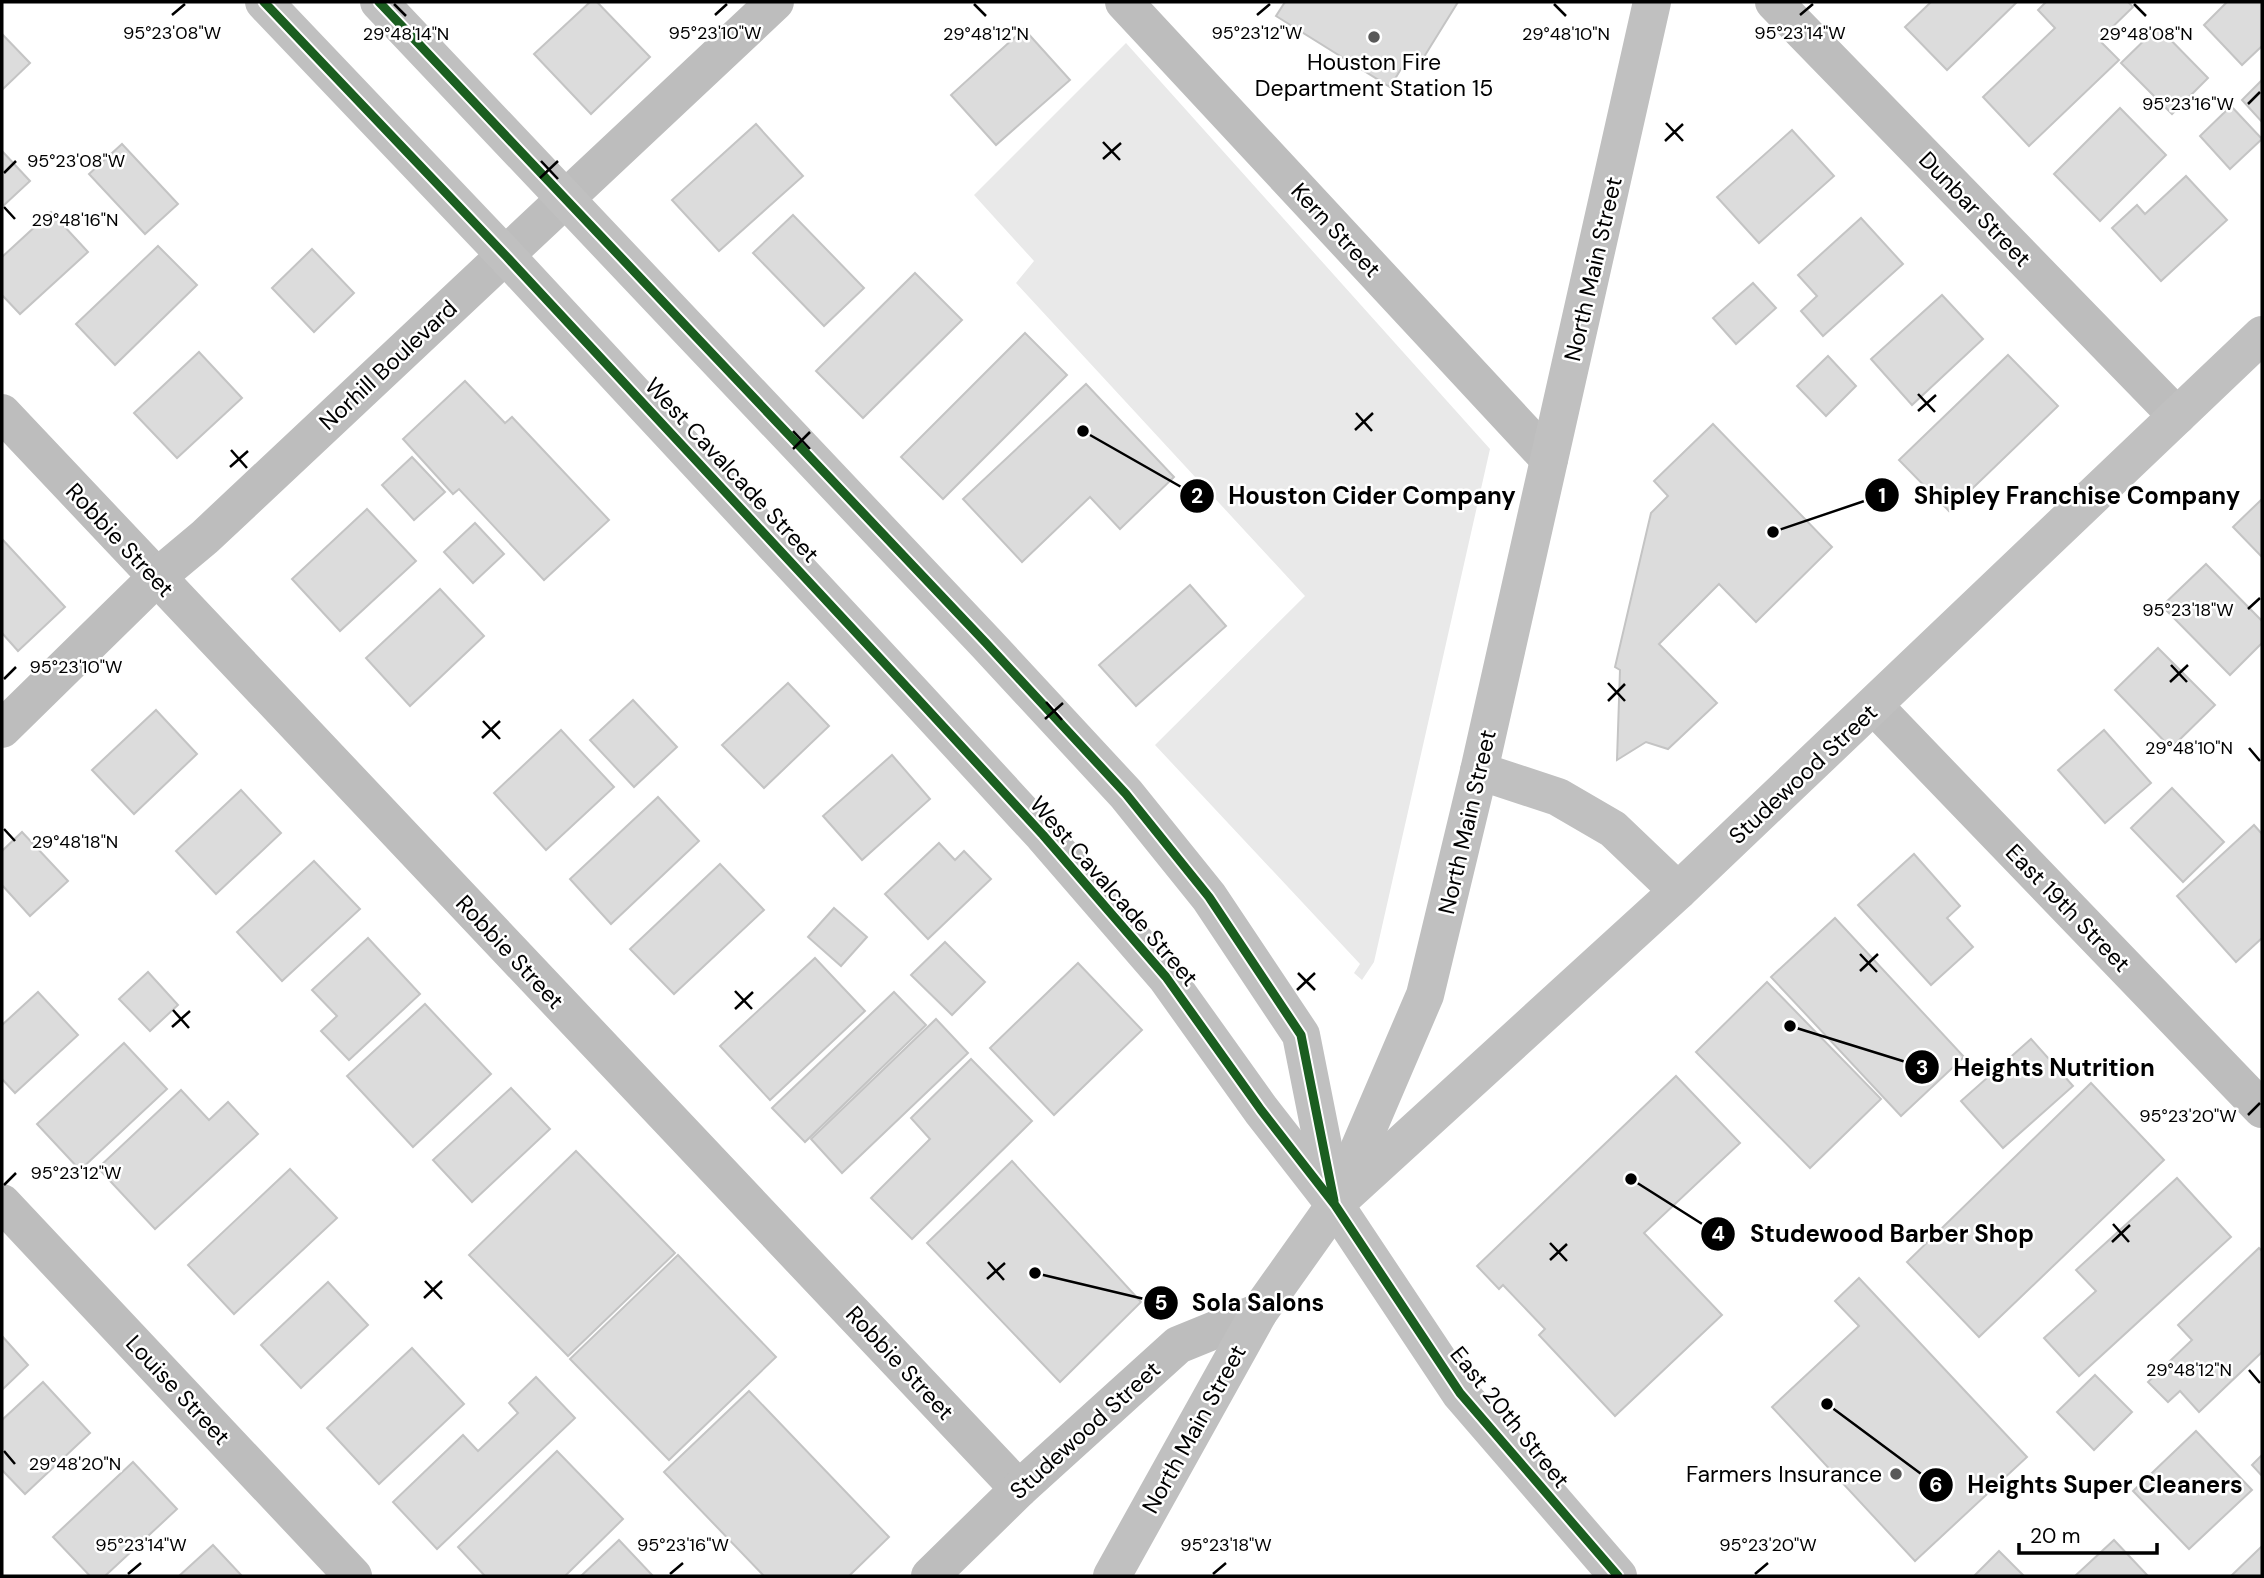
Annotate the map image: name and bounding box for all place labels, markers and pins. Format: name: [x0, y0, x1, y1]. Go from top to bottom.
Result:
marker: Houston Fire Department Station 15: [1366, 29, 1382, 45]
place label: Houston Fire Department Station 15: [1255, 47, 1493, 103]
callout: Shipley Franchise Company: [1864, 473, 2254, 518]
callout: Houston Cider Company: [1180, 474, 1530, 519]
callout: Heights Nutrition: [1904, 1045, 2169, 1090]
callout: Studewood Barber Shop: [1701, 1211, 2048, 1256]
callout: Sola Salons: [1143, 1280, 1338, 1325]
place label: Farmers Insurance: [1686, 1459, 1882, 1489]
callout: Heights Super Cleaners: [1918, 1462, 2257, 1507]
marker: Farmers Insurance: [1888, 1466, 1904, 1482]

